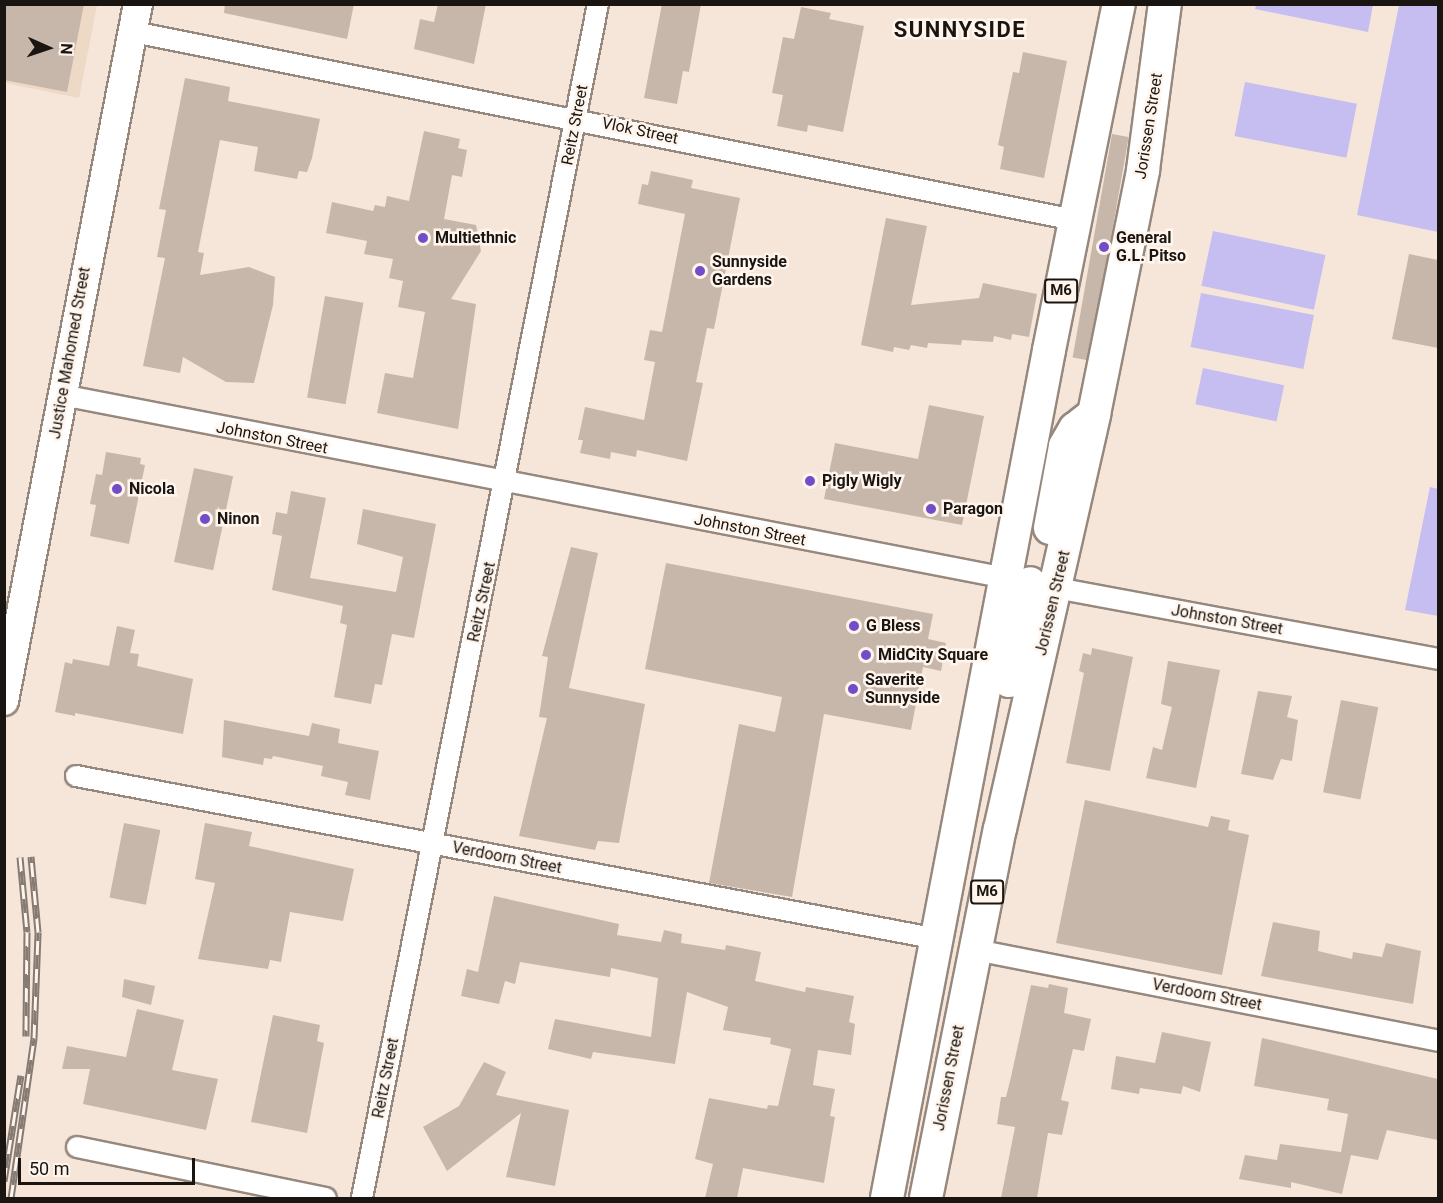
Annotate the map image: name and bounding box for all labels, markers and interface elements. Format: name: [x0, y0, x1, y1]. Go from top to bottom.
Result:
district label: SUNNYSIDE: [894, 17, 1026, 43]
north arrow: [18, 18, 78, 78]
text: N: [57, 43, 76, 55]
street label: Jorissen Street: [1131, 72, 1167, 180]
street label: Reitz Street: [558, 83, 592, 167]
street label: Vlok Street: [600, 114, 680, 148]
place label: Multiethnic: [435, 228, 516, 248]
place label: General G.L. Pitso: [1116, 228, 1186, 266]
marker: Multiethnic: [416, 231, 430, 245]
marker: General G.L. Pitso: [1097, 240, 1111, 254]
place label: Sunnyside Gardens: [712, 252, 787, 290]
marker: Sunnyside Gardens: [693, 264, 707, 278]
street label: Justice Mahomed Street: [45, 266, 95, 440]
road number: M6: [1043, 279, 1079, 303]
street label: Johnston Street: [215, 418, 329, 458]
place label: Pigly Wigly: [822, 471, 902, 491]
marker: Pigly Wigly: [803, 474, 817, 488]
place label: Nicola: [129, 479, 175, 499]
marker: Nicola: [110, 482, 124, 496]
place label: Paragon: [943, 499, 1003, 519]
marker: Paragon: [924, 502, 938, 516]
place label: Ninon: [217, 509, 259, 529]
street label: Johnston Street: [693, 510, 807, 550]
marker: Ninon: [198, 512, 212, 526]
street label: Jorissen Street: [1032, 549, 1074, 657]
street label: Reitz Street: [464, 560, 500, 644]
street label: Johnston Street: [1170, 601, 1284, 639]
place label: G Bless: [866, 616, 920, 636]
marker: G Bless: [847, 619, 861, 633]
place label: MidCity Square: [878, 645, 988, 665]
marker: MidCity Square: [859, 648, 873, 662]
place label: Saverite Sunnyside: [865, 670, 940, 708]
marker: Saverite Sunnyside: [846, 682, 860, 696]
street label: Verdoorn Street: [451, 838, 563, 878]
road number: M6: [969, 880, 1005, 904]
street label: Verdoorn Street: [1151, 975, 1263, 1015]
street label: Jorissen Street: [929, 1024, 969, 1132]
street label: Reitz Street: [369, 1036, 403, 1120]
scale bar: [21, 1146, 198, 1184]
text: 50 m: [29, 1158, 69, 1179]

